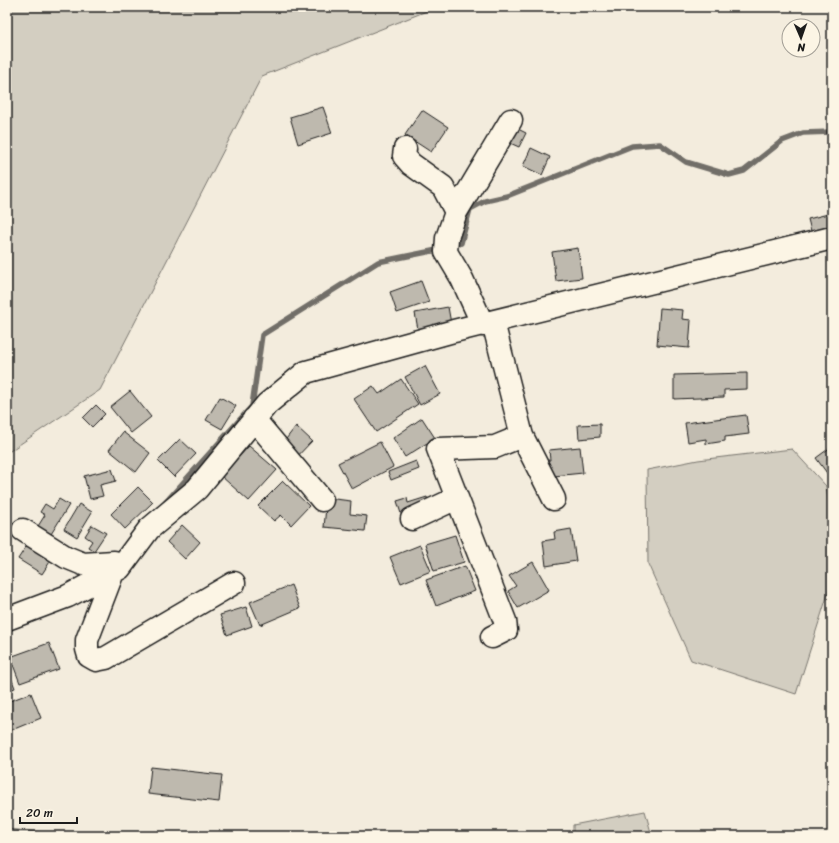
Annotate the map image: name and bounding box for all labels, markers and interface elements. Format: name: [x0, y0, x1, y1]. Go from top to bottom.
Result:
north arrow: [781, 18, 821, 58]
text: N: [797, 38, 806, 57]
scale bar: [20, 799, 77, 825]
text: 20 m: [26, 802, 53, 824]

